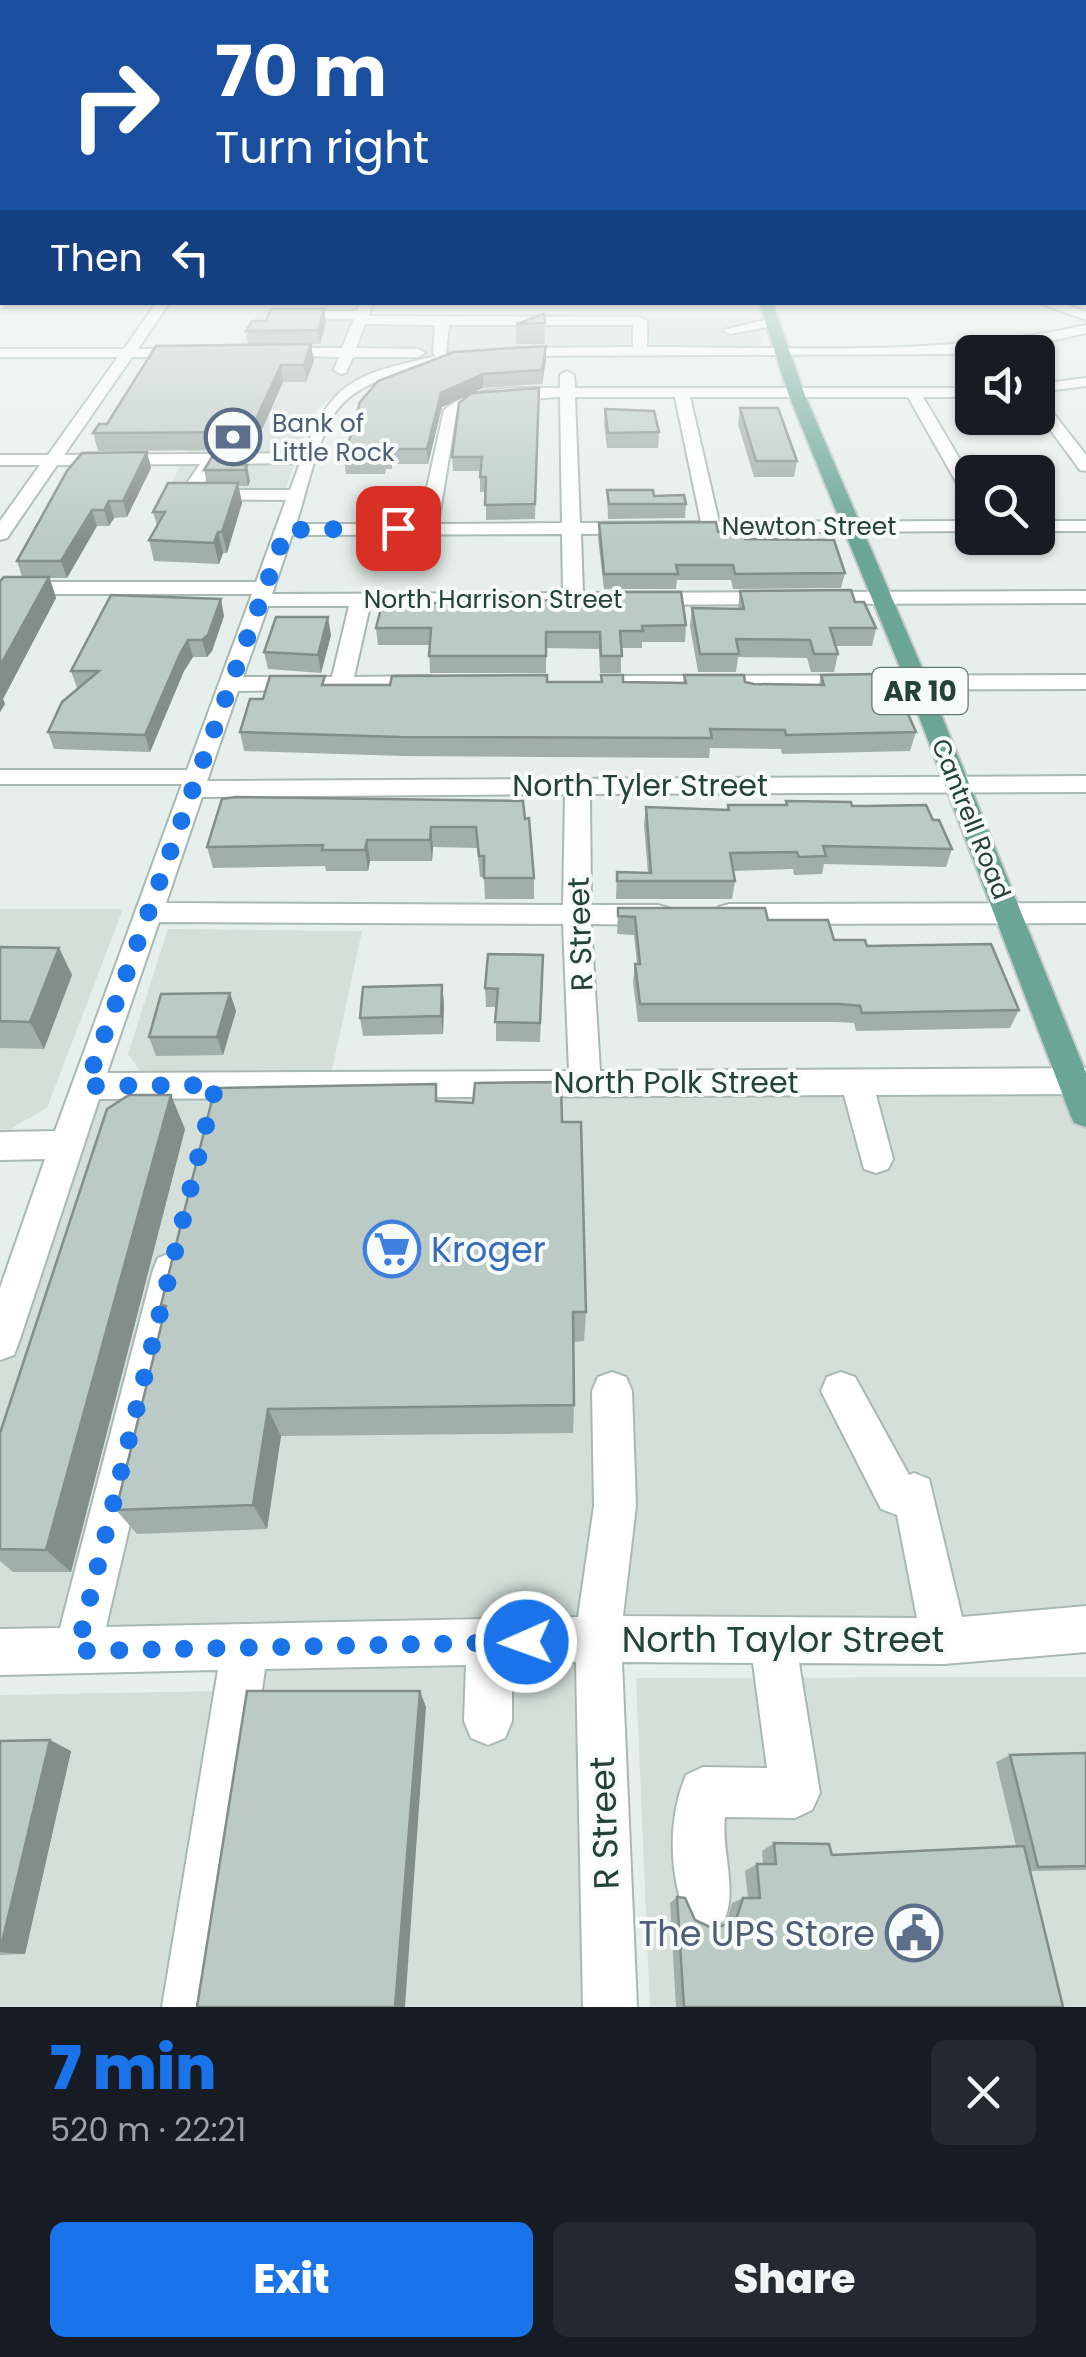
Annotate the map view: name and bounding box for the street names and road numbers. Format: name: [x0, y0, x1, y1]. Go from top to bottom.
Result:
street label: Newton Street: [722, 509, 896, 544]
street label: North Harrison Street: [364, 582, 622, 617]
road number: AR 10: [872, 668, 968, 714]
street label: Cantrell Road: [923, 734, 1019, 904]
street label: North Tyler Street: [512, 764, 768, 807]
street label: R Street: [557, 876, 603, 992]
street label: North Polk Street: [554, 1061, 798, 1104]
street label: North Taylor Street: [622, 1615, 944, 1664]
street label: R Street: [577, 1756, 631, 1890]

